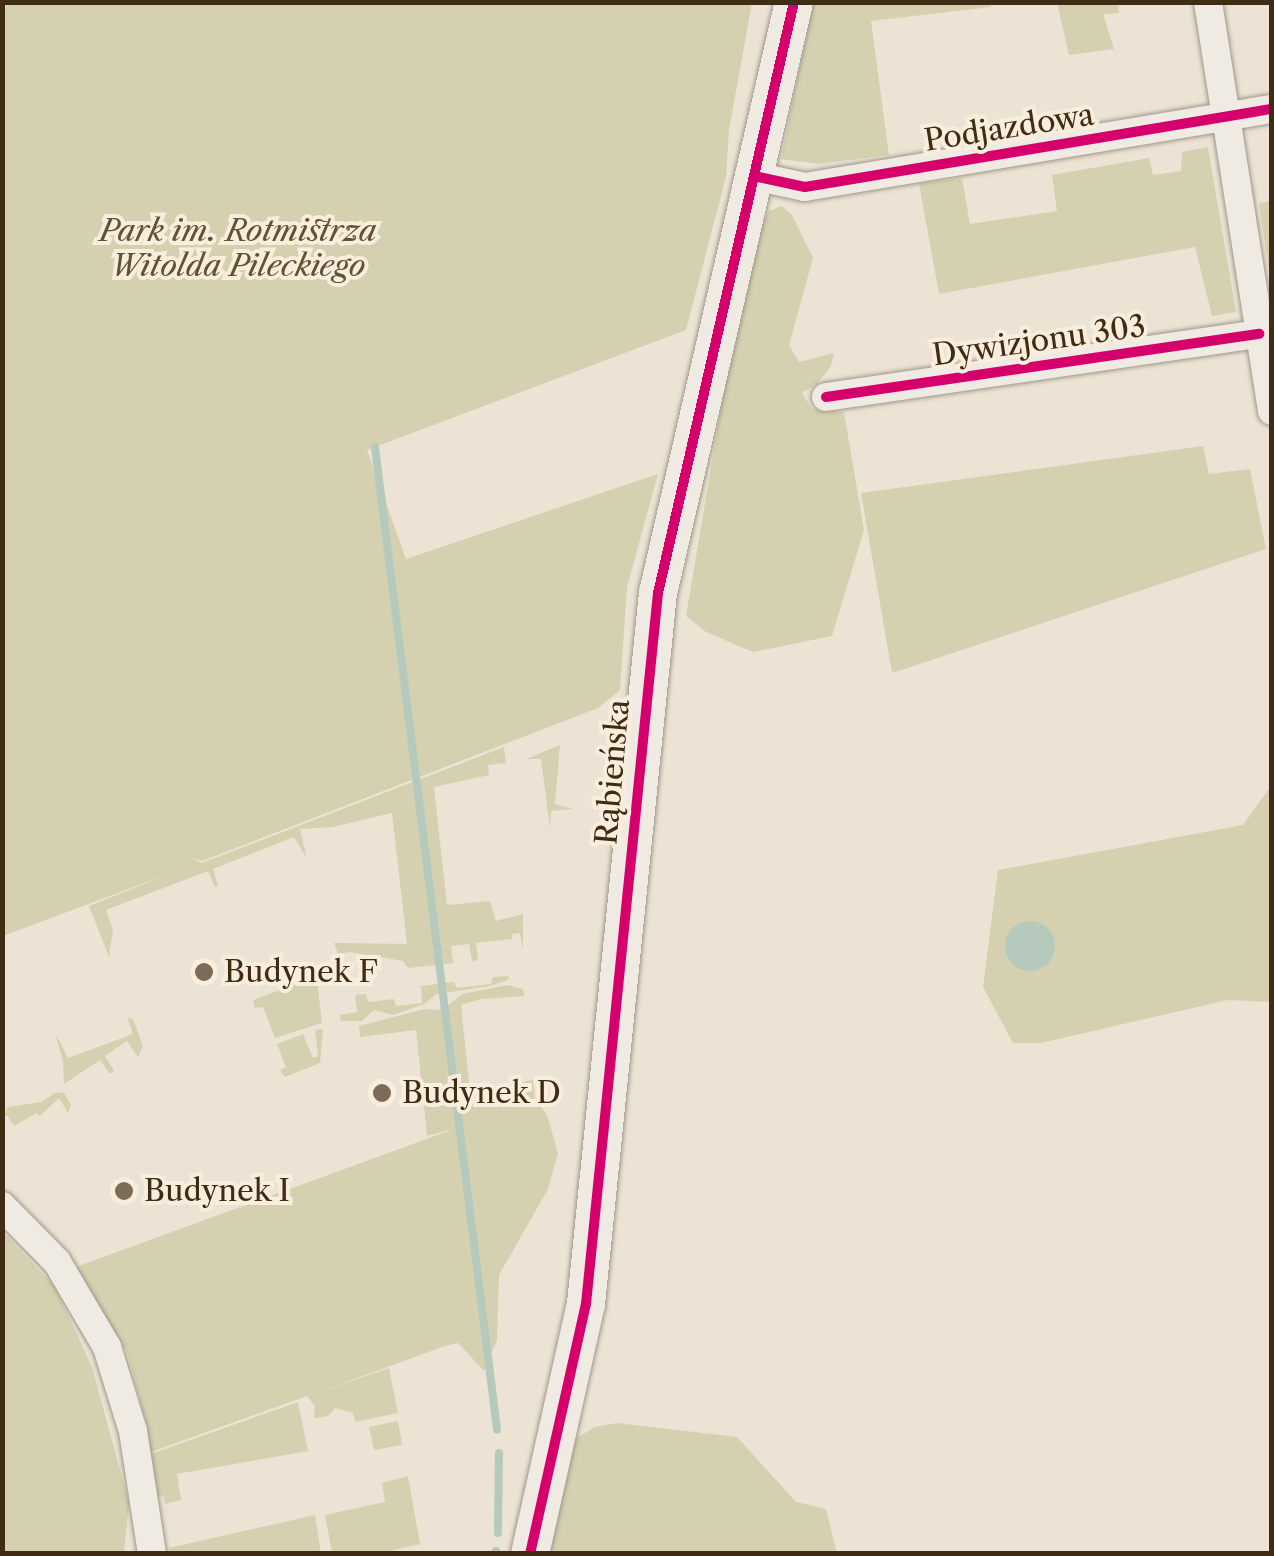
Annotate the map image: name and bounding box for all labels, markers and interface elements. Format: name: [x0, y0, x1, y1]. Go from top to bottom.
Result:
street label: Podjazdowa: [922, 97, 1096, 159]
park label: Park im. Rotmistrza Witolda Pileckiego: [99, 213, 377, 284]
street label: Dywizjonu 303: [930, 308, 1148, 374]
street label: Rąbieńska: [589, 698, 637, 846]
place label: Budynek F: [224, 954, 378, 990]
marker: Budynek F: [193, 961, 215, 983]
place label: Budynek D: [402, 1075, 561, 1111]
marker: Budynek D: [371, 1082, 393, 1104]
place label: Budynek I: [144, 1173, 290, 1209]
marker: Budynek I: [113, 1180, 135, 1202]

